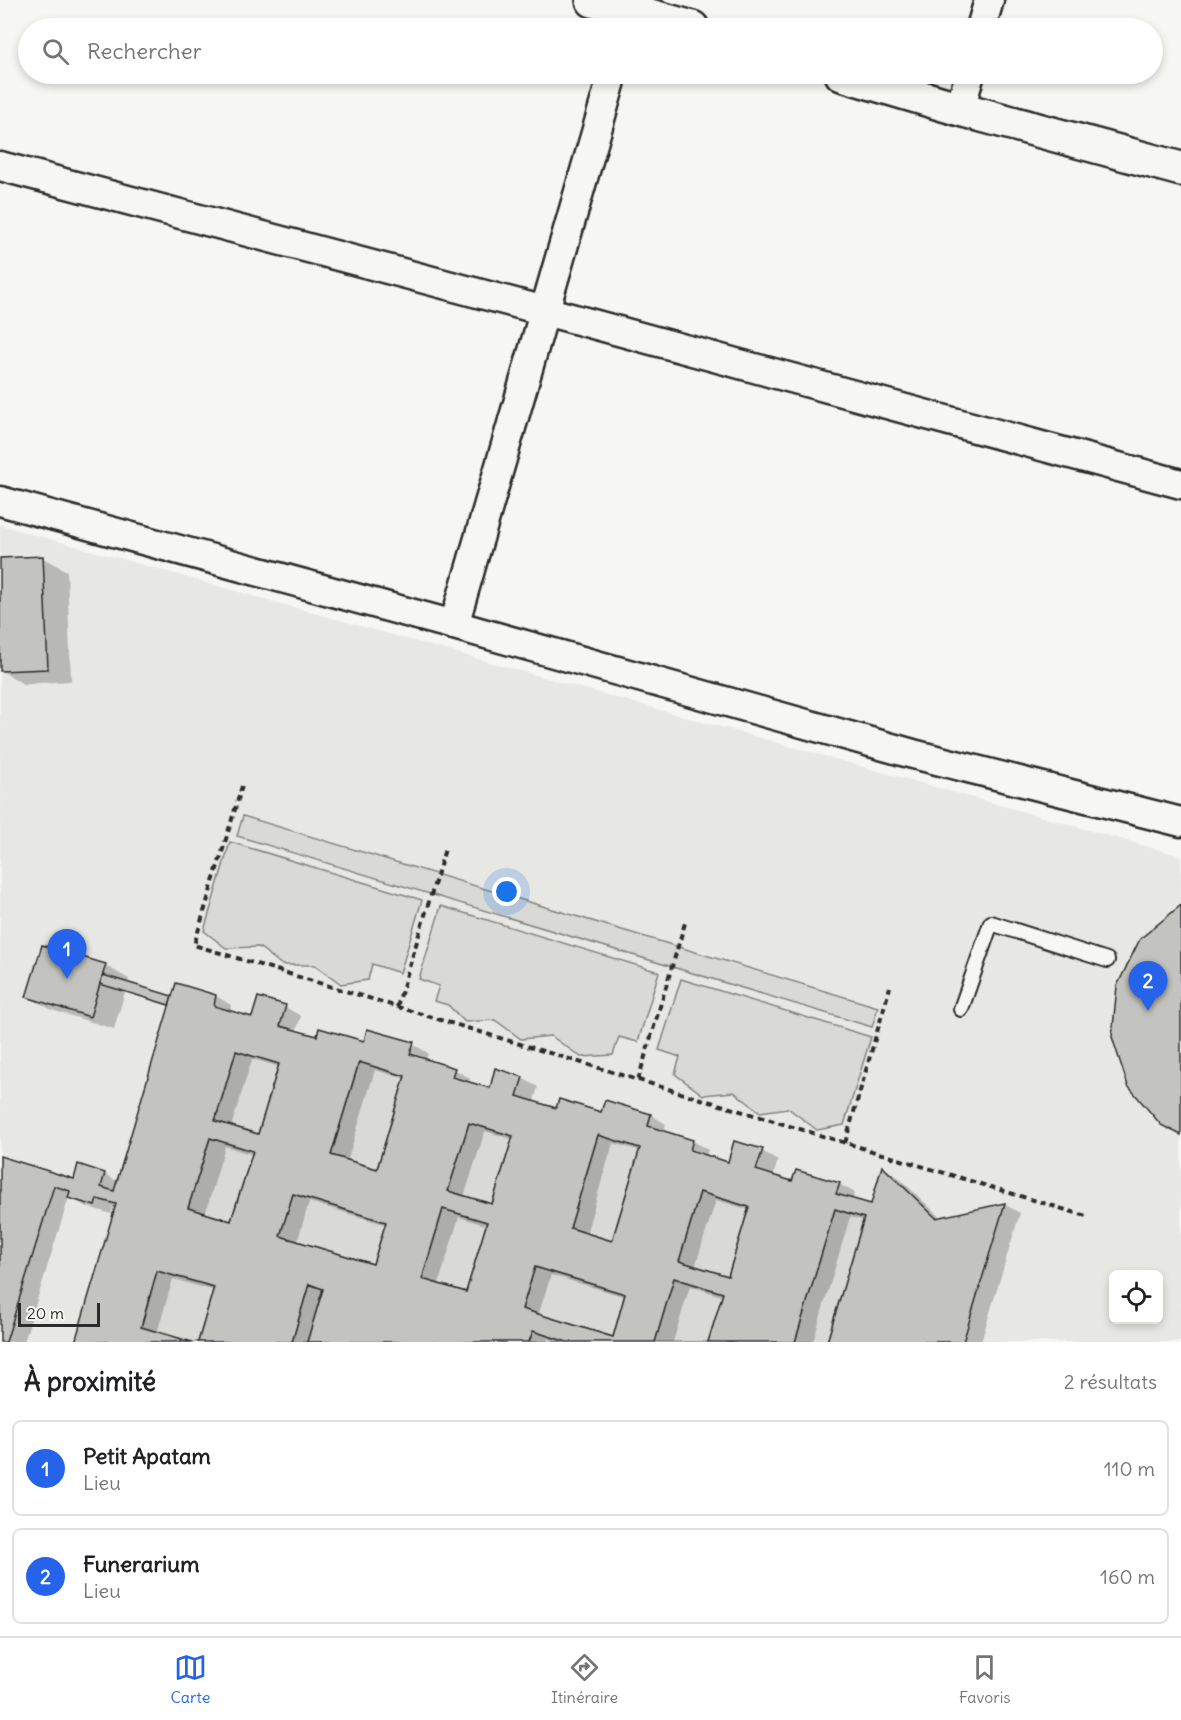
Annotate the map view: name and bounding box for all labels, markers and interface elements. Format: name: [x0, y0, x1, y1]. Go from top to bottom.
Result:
search box: [18, 18, 1163, 84]
icon: search: [39, 35, 72, 68]
text: Rechercher: [87, 37, 202, 65]
your location: [492, 877, 521, 906]
pin: 1: [48, 930, 86, 979]
pin: 2: [1128, 962, 1168, 1011]
map controls: [1109, 1270, 1163, 1324]
button: locate: [1109, 1270, 1163, 1324]
scale bar: [18, 1300, 100, 1328]
text: 20 m: [27, 1303, 64, 1323]
text: À proximité: [24, 1365, 156, 1398]
text: 2 résultats: [1064, 1369, 1157, 1394]
text: Petit Apatam: [83, 1442, 211, 1470]
text: 1: [42, 1456, 49, 1481]
text: 110 m: [1104, 1456, 1155, 1481]
text: Lieu: [83, 1470, 121, 1495]
text: Funerarium: [83, 1550, 199, 1578]
text: 2: [40, 1564, 51, 1589]
text: 160 m: [1100, 1564, 1155, 1589]
text: Lieu: [83, 1578, 121, 1603]
tab: Carte: [170, 1651, 210, 1707]
tab: Itinéraire: [551, 1651, 618, 1707]
tab: Favoris: [959, 1651, 1011, 1707]

